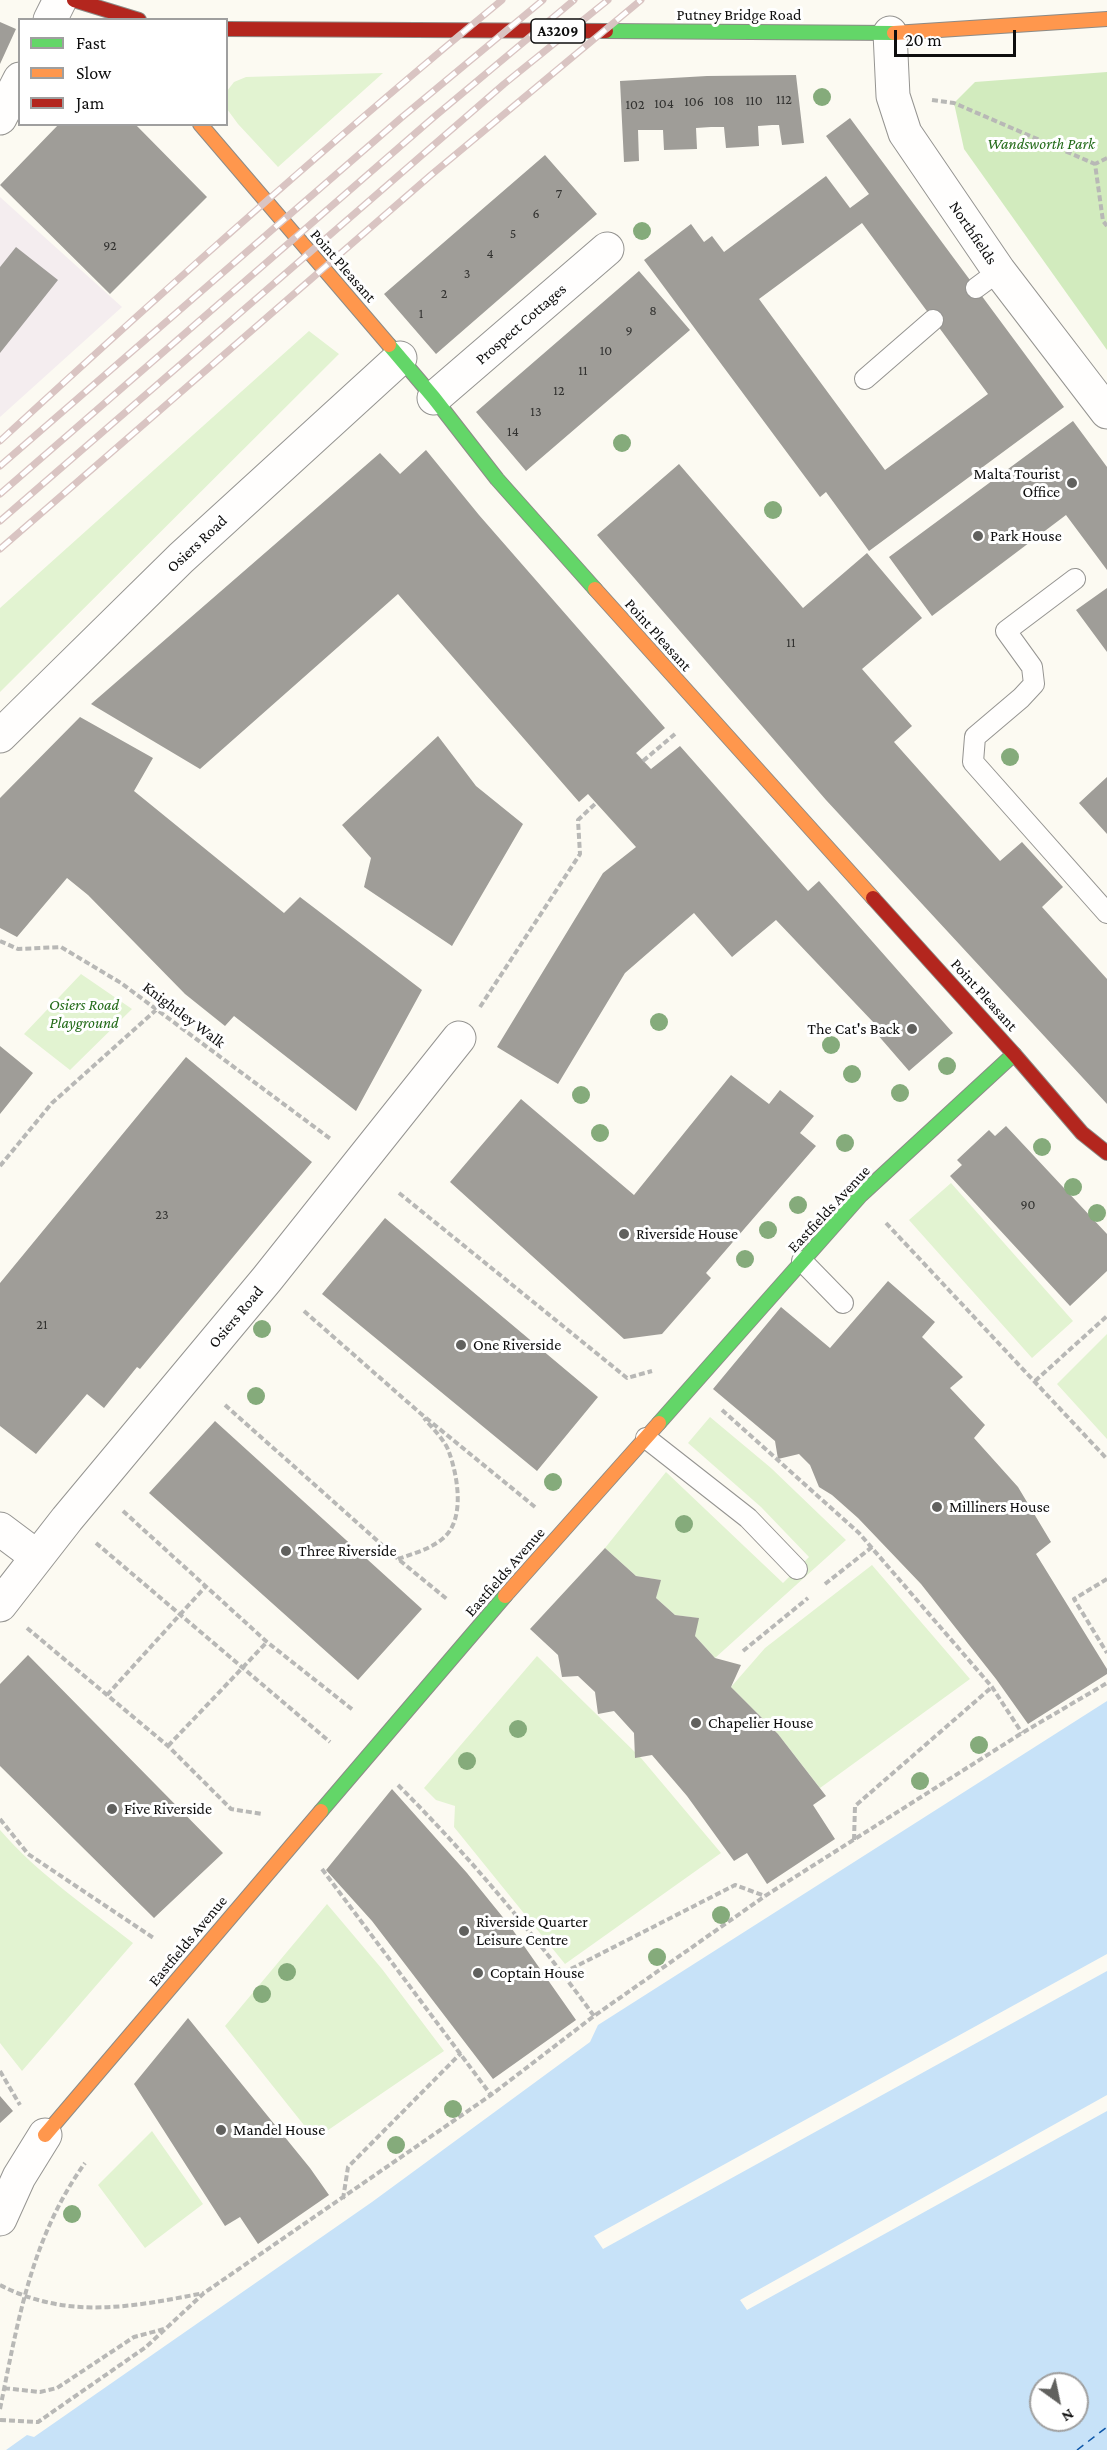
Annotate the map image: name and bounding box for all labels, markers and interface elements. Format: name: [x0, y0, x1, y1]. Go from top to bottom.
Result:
street label: Putney Bridge Road: [677, 5, 801, 25]
legend: [18, 18, 228, 126]
scale bar: [897, 18, 1018, 56]
road number: A3209: [531, 19, 585, 43]
text: 20 m: [905, 30, 942, 50]
text: Fast: [76, 33, 106, 53]
text: Slow: [76, 63, 111, 83]
house number: 112: [776, 92, 792, 108]
text: Jam: [76, 93, 104, 113]
house number: 108: [714, 93, 734, 109]
house number: 110: [745, 93, 763, 109]
house number: 106: [684, 94, 704, 110]
house number: 104: [654, 96, 674, 112]
house number: 102: [625, 97, 645, 113]
park label: Wandsworth Park: [987, 134, 1095, 154]
house number: 7: [556, 186, 562, 202]
street label: Northfields: [945, 198, 1001, 268]
house number: 6: [532, 206, 540, 222]
street label: Point Pleasant: [306, 225, 380, 307]
house number: 5: [510, 226, 516, 242]
house number: 92: [103, 238, 117, 254]
house number: 4: [486, 246, 494, 262]
house number: 3: [464, 266, 470, 282]
street label: Prospect Cottages: [472, 279, 570, 369]
house number: 2: [441, 286, 447, 302]
house number: 8: [649, 303, 657, 319]
house number: 1: [419, 306, 423, 322]
house number: 9: [625, 323, 633, 339]
house number: 10: [600, 343, 612, 359]
house number: 11: [578, 363, 588, 379]
house number: 12: [553, 383, 565, 399]
house number: 13: [530, 404, 542, 420]
house number: 14: [507, 424, 519, 440]
place label: Malta Tourist Office: [974, 464, 1060, 502]
marker: Malta Tourist Office: [1065, 476, 1079, 490]
street label: Osiers Road: [163, 511, 231, 577]
place label: Park House: [990, 526, 1062, 546]
marker: Park House: [971, 529, 985, 543]
street label: Point Pleasant: [620, 595, 696, 675]
house number: 11: [786, 635, 796, 651]
street label: Point Pleasant: [946, 955, 1022, 1035]
street label: Knightley Walk: [139, 978, 229, 1052]
park label: Osiers Road Playground: [49, 995, 119, 1033]
place label: The Cat's Back: [807, 1019, 900, 1039]
marker: The Cat's Back: [905, 1022, 919, 1036]
street label: Eastfields Avenue: [784, 1161, 874, 1257]
house number: 90: [1020, 1197, 1036, 1213]
house number: 23: [155, 1207, 169, 1223]
place label: Riverside House: [636, 1224, 738, 1244]
marker: Riverside House: [617, 1227, 631, 1241]
street label: Osiers Road: [204, 1282, 268, 1352]
house number: 21: [36, 1317, 48, 1333]
place label: One Riverside: [473, 1335, 561, 1355]
marker: One Riverside: [454, 1338, 468, 1352]
place label: Milliners House: [949, 1497, 1050, 1517]
marker: Milliners House: [930, 1500, 944, 1514]
street label: Eastfields Avenue: [461, 1523, 549, 1621]
place label: Three Riverside: [298, 1541, 397, 1561]
marker: Three Riverside: [279, 1544, 293, 1558]
place label: Chapelier House: [708, 1713, 813, 1733]
marker: Chapelier House: [689, 1716, 703, 1730]
place label: Five Riverside: [124, 1799, 212, 1819]
marker: Five Riverside: [105, 1802, 119, 1816]
street label: Eastfields Avenue: [145, 1892, 231, 1990]
place label: Riverside Quarter Leisure Centre: [476, 1912, 588, 1950]
marker: Riverside Quarter Leisure Centre: [457, 1924, 471, 1938]
place label: Coptain House: [490, 1963, 584, 1983]
marker: Coptain House: [471, 1966, 485, 1980]
place label: Mandel House: [233, 2120, 325, 2140]
marker: Mandel House: [214, 2123, 228, 2137]
north arrow: [1029, 2372, 1089, 2432]
text: N: [1059, 2406, 1077, 2426]

